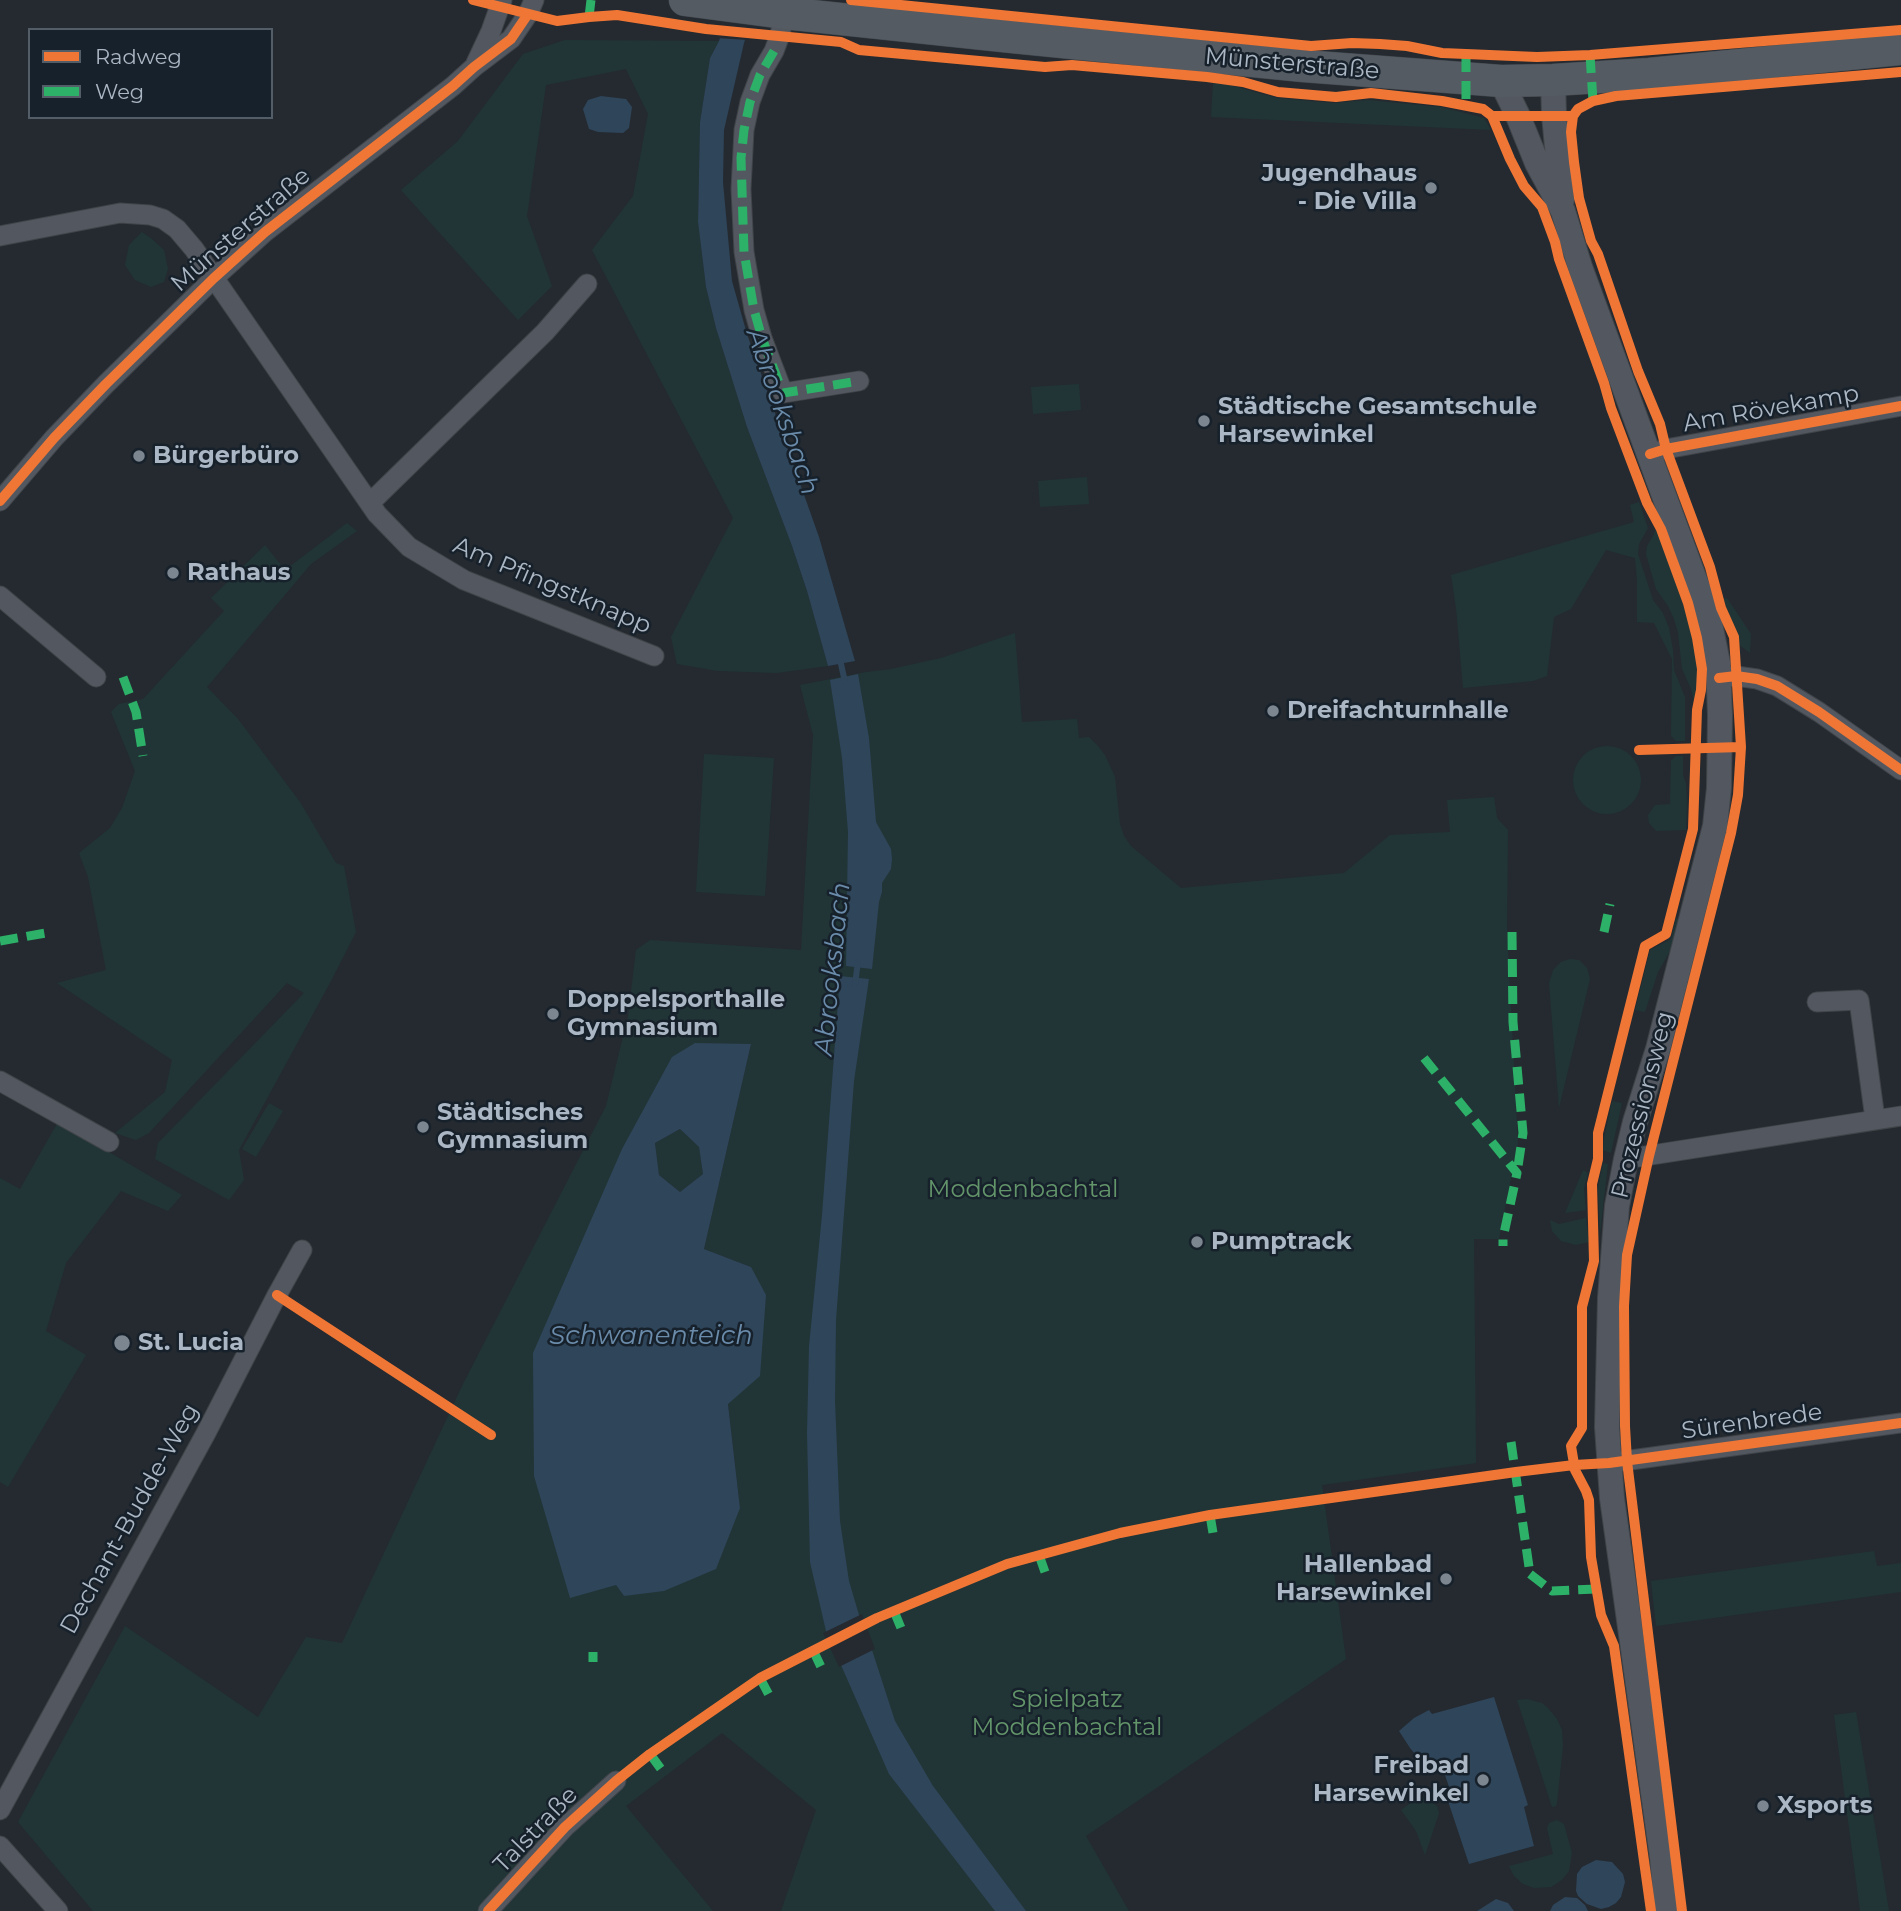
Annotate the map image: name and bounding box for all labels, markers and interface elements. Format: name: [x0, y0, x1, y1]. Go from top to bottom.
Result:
legend: [28, 28, 273, 119]
street label: Münsterstraße: [1204, 42, 1380, 86]
text: Radweg: [95, 44, 182, 69]
text: Weg: [95, 79, 144, 104]
place label: Jugendhaus - Die Villa: [1262, 160, 1417, 216]
street label: Münsterstraße: [165, 162, 317, 298]
marker: Jugendhaus - Die Villa: [1423, 180, 1439, 196]
water label: Abrooksbach: [739, 325, 825, 499]
street label: Am Rövekamp: [1681, 379, 1861, 439]
place label: Städtische Gesamtschule Harsewinkel: [1218, 393, 1537, 449]
marker: Städtische Gesamtschule Harsewinkel: [1196, 413, 1212, 429]
place label: Bürgerbüro: [153, 442, 299, 470]
marker: Bürgerbüro: [131, 448, 147, 464]
street label: Am Pfingstknapp: [449, 531, 655, 641]
place label: Rathaus: [187, 559, 290, 587]
marker: Rathaus: [165, 565, 181, 581]
place label: Dreifachturnhalle: [1287, 697, 1509, 725]
marker: Dreifachturnhalle: [1265, 703, 1281, 719]
water label: Abrooksbach: [808, 881, 858, 1057]
place label: Doppelsporthalle Gymnasium: [567, 986, 785, 1042]
marker: Doppelsporthalle Gymnasium: [545, 1006, 561, 1022]
street label: Prozessionsweg: [1606, 1009, 1680, 1201]
place label: Städtisches Gymnasium: [437, 1099, 588, 1155]
marker: Städtisches Gymnasium: [415, 1119, 431, 1135]
park label: Moddenbachtal: [927, 1176, 1119, 1204]
place label: Pumptrack: [1211, 1228, 1351, 1256]
marker: Pumptrack: [1189, 1234, 1205, 1250]
water label: Schwanenteich: [549, 1320, 753, 1352]
place label: St. Lucia: [138, 1329, 244, 1357]
marker: St. Lucia: [112, 1333, 132, 1353]
street label: Sürenbrede: [1680, 1398, 1824, 1446]
street label: Dechant-Budde-Weg: [55, 1399, 205, 1639]
place label: Hallenbad Harsewinkel: [1276, 1551, 1432, 1607]
marker: Hallenbad Harsewinkel: [1438, 1571, 1454, 1587]
park label: Spielpatz Moddenbachtal: [971, 1686, 1163, 1742]
place label: Freibad Harsewinkel: [1313, 1752, 1469, 1808]
marker: Freibad Harsewinkel: [1475, 1772, 1491, 1788]
street label: Talstraße: [488, 1781, 584, 1879]
place label: Xsports: [1777, 1792, 1873, 1820]
marker: Xsports: [1755, 1798, 1771, 1814]

